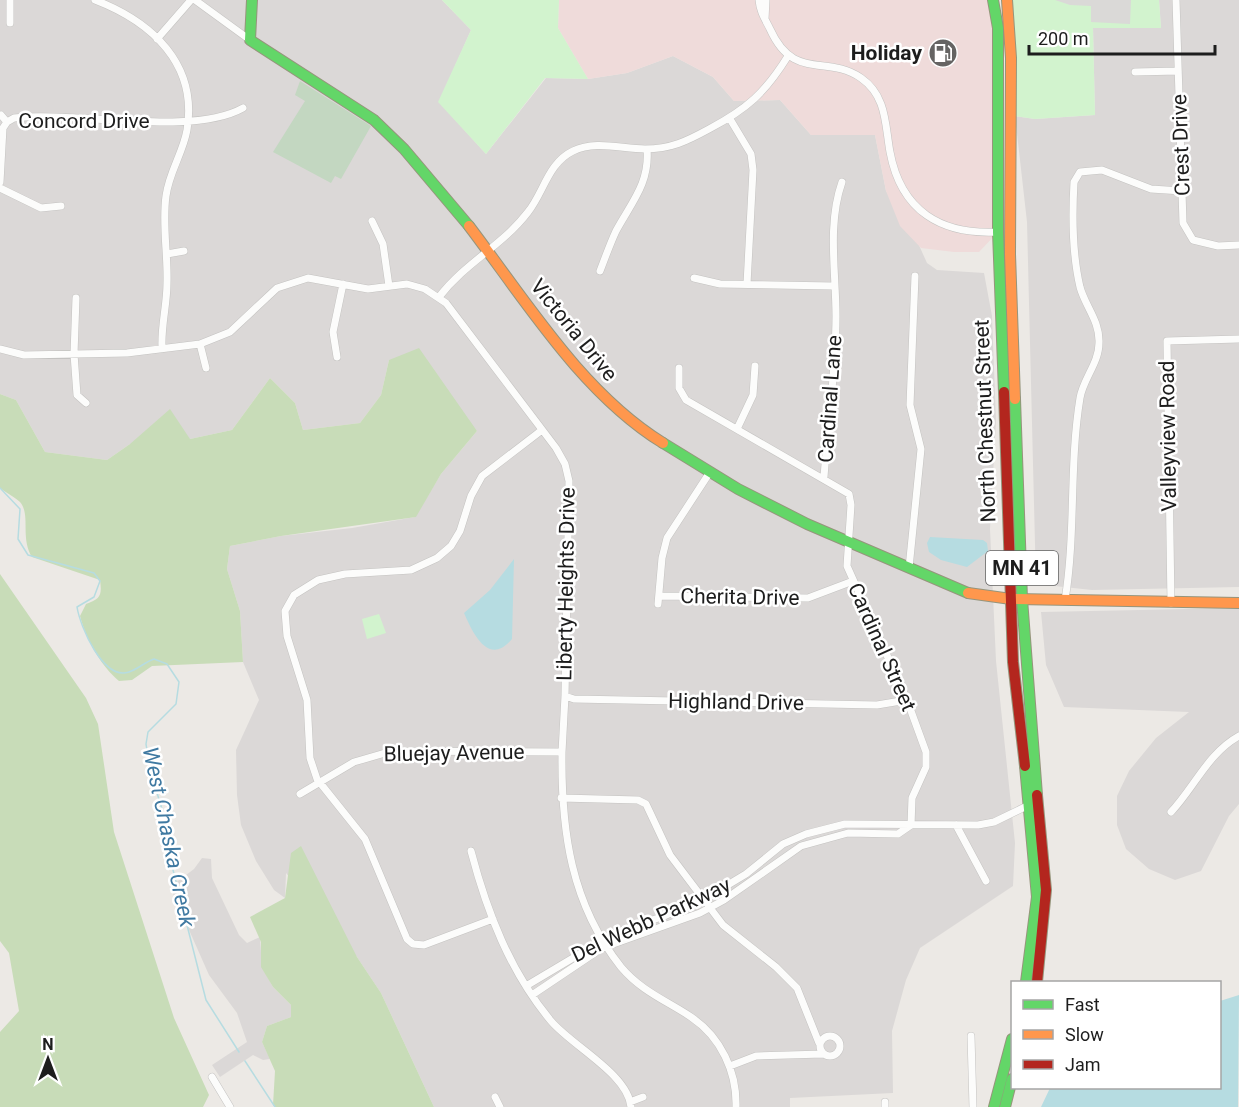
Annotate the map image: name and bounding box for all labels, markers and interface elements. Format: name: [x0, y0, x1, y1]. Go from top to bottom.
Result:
scale bar: [1029, 18, 1215, 56]
text: 200 m: [1038, 28, 1089, 49]
fuel station icon: Holiday: [927, 37, 959, 69]
place label: Holiday: [851, 41, 922, 65]
street label: Crest Drive: [1167, 94, 1195, 196]
street label: Concord Drive: [18, 109, 150, 133]
street label: Victoria Drive: [526, 274, 622, 386]
street label: North Chestnut Street: [969, 319, 1001, 523]
street label: Cardinal Lane: [814, 334, 846, 464]
street label: Valleyview Road: [1155, 360, 1181, 512]
street label: Liberty Heights Drive: [552, 487, 580, 681]
road number: MN 41: [986, 551, 1058, 585]
street label: Cardinal Street: [843, 579, 921, 715]
street label: Cherita Drive: [680, 584, 800, 610]
street label: Highland Drive: [668, 689, 804, 715]
street label: Bluejay Avenue: [383, 740, 525, 766]
water label: West Chaska Creek: [138, 745, 201, 931]
street label: Del Webb Parkway: [568, 873, 734, 967]
legend: [1011, 981, 1221, 1089]
text: Fast: [1065, 994, 1100, 1015]
text: Slow: [1065, 1024, 1104, 1045]
north arrow: [18, 1029, 78, 1089]
text: N: [42, 1035, 54, 1054]
text: Jam: [1065, 1054, 1101, 1075]

